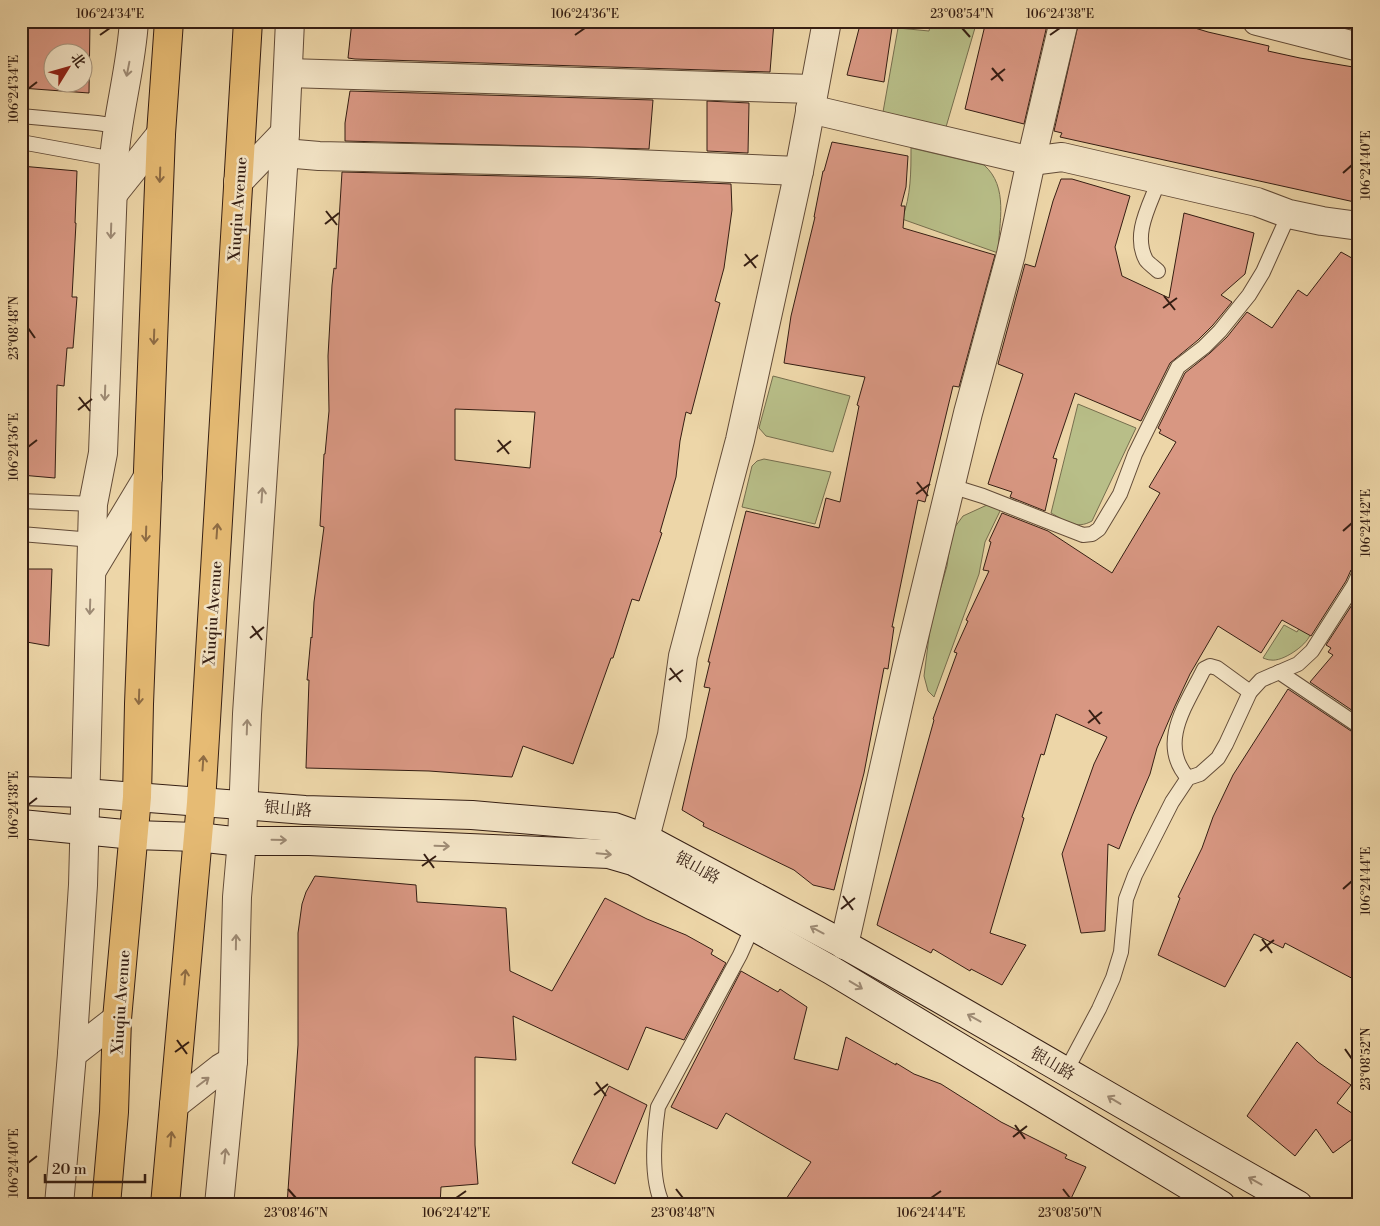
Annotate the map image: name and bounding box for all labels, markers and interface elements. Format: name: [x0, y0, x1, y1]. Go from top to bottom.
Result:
text: 106°24'34"E: [76, 7, 144, 22]
text: 106°24'36"E: [551, 7, 619, 22]
text: 23°08'54"N: [930, 7, 994, 22]
text: 106°24'38"E: [1026, 7, 1094, 22]
north arrow: [42, 42, 92, 92]
text: 北: [66, 50, 89, 72]
text: 106°24'34"E: [7, 55, 22, 123]
one-way arrow: [122, 61, 132, 77]
text: 106°24'40"E: [1359, 130, 1374, 200]
street label: Xiuqiu Avenue: [224, 156, 252, 263]
one-way arrow: [155, 166, 164, 182]
one-way arrow: [107, 223, 116, 239]
text: 23°08'48"N: [7, 296, 22, 360]
one-way arrow: [149, 328, 159, 345]
one-way arrow: [100, 384, 110, 401]
text: 106°24'36"E: [7, 413, 22, 481]
one-way arrow: [257, 487, 266, 503]
text: 106°24'42"E: [1359, 489, 1374, 557]
one-way arrow: [212, 523, 221, 539]
one-way arrow: [141, 526, 150, 542]
street label: Xiuqiu Avenue: [199, 560, 227, 667]
one-way arrow: [86, 599, 95, 615]
one-way arrow: [134, 688, 144, 704]
one-way arrow: [242, 719, 251, 735]
one-way arrow: [198, 755, 207, 771]
text: 106°24'38"E: [7, 771, 22, 839]
street label: 银山路: [263, 797, 313, 821]
one-way arrow: [271, 836, 287, 845]
one-way arrow: [433, 841, 449, 851]
street label: 银山路: [672, 847, 723, 888]
text: 106°24'44"E: [1359, 847, 1374, 915]
one-way arrow: [596, 850, 612, 859]
one-way arrow: [810, 925, 825, 934]
one-way arrow: [231, 934, 241, 950]
street label: Xiuqiu Avenue: [107, 949, 135, 1056]
one-way arrow: [180, 969, 190, 985]
one-way arrow: [848, 980, 862, 990]
one-way arrow: [967, 1013, 981, 1023]
text: 23°08'52"N: [1359, 1027, 1374, 1090]
street label: 银山路: [1027, 1043, 1078, 1085]
one-way arrow: [196, 1077, 209, 1088]
one-way arrow: [1108, 1094, 1122, 1104]
text: 106°24'40"E: [7, 1128, 22, 1198]
one-way arrow: [166, 1131, 175, 1147]
one-way arrow: [220, 1149, 229, 1165]
scale bar: [45, 1151, 145, 1183]
text: 20 m: [52, 1160, 87, 1179]
one-way arrow: [1248, 1176, 1263, 1186]
text: 23°08'46"N: [264, 1206, 328, 1221]
text: 106°24'42"E: [422, 1206, 490, 1221]
text: 23°08'48"N: [651, 1206, 715, 1221]
text: 106°24'44"E: [897, 1206, 965, 1221]
text: 23°08'50"N: [1038, 1206, 1102, 1221]

